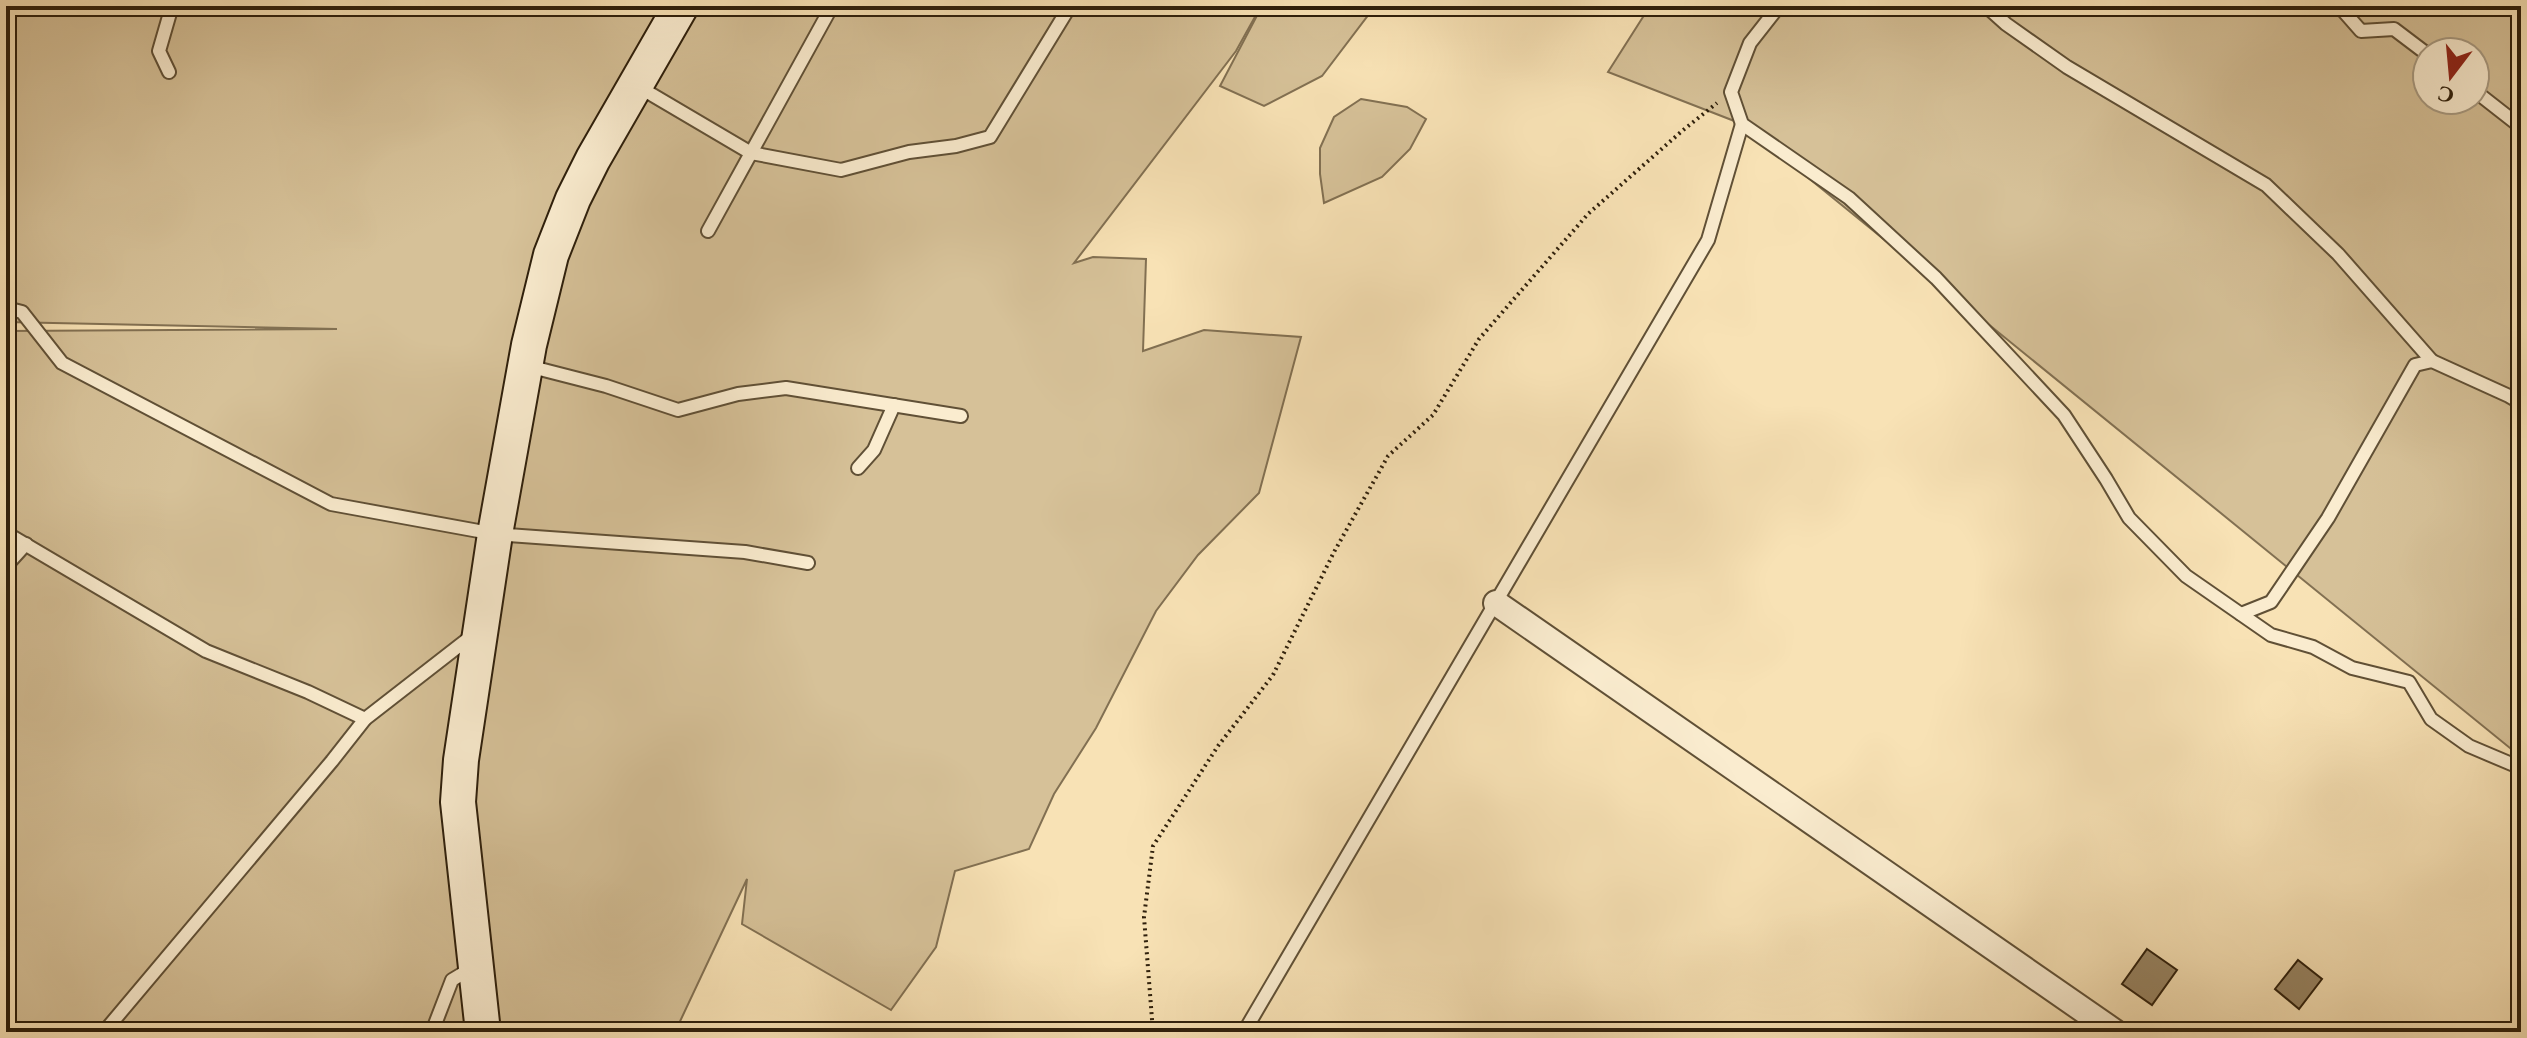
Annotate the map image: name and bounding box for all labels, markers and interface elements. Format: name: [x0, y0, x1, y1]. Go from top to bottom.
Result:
north arrow: [2411, 36, 2491, 116]
text: С: [2434, 79, 2457, 111]

